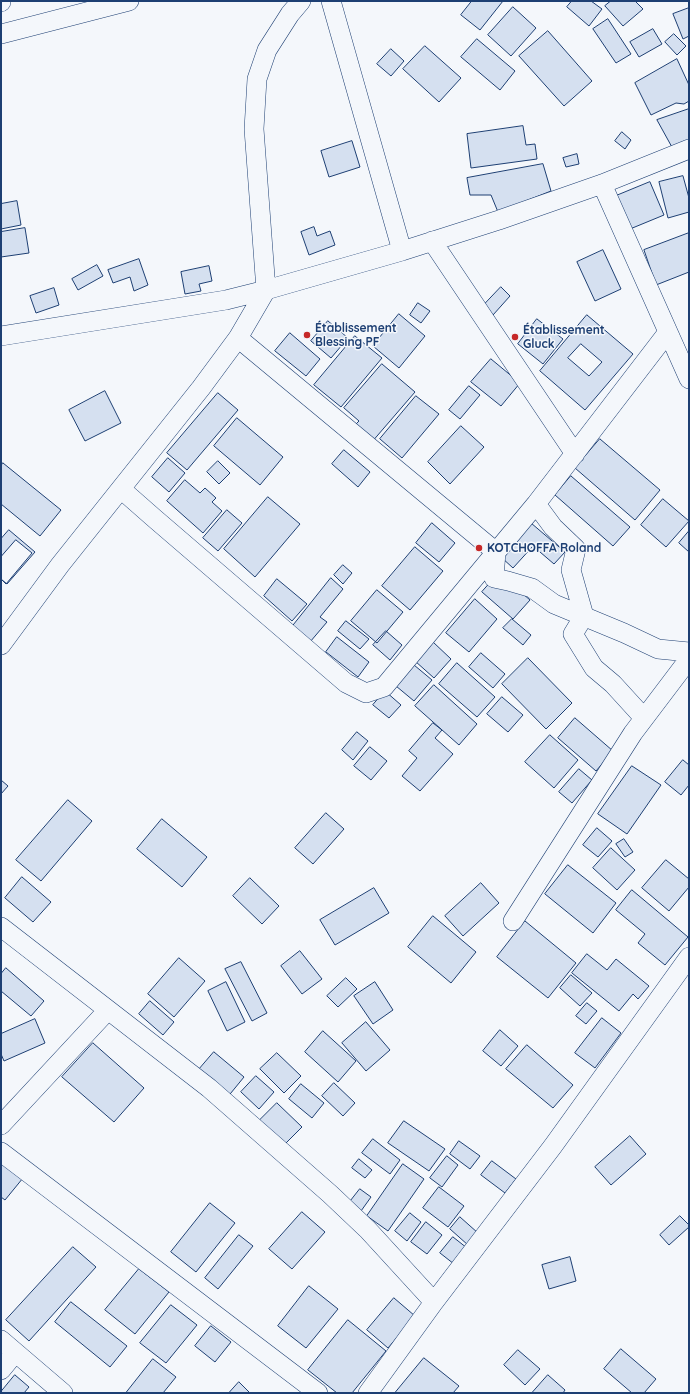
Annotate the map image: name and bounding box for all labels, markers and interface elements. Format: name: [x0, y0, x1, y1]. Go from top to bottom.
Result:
place label: Établissement Blessing PF: [315, 321, 397, 349]
place label: Établissement Gluck: [523, 323, 605, 351]
marker: Établissement Blessing PF: [302, 330, 312, 340]
marker: Établissement Gluck: [510, 332, 520, 342]
place label: KOTCHOFFA Roland: [487, 541, 601, 555]
marker: KOTCHOFFA Roland: [474, 543, 484, 553]

